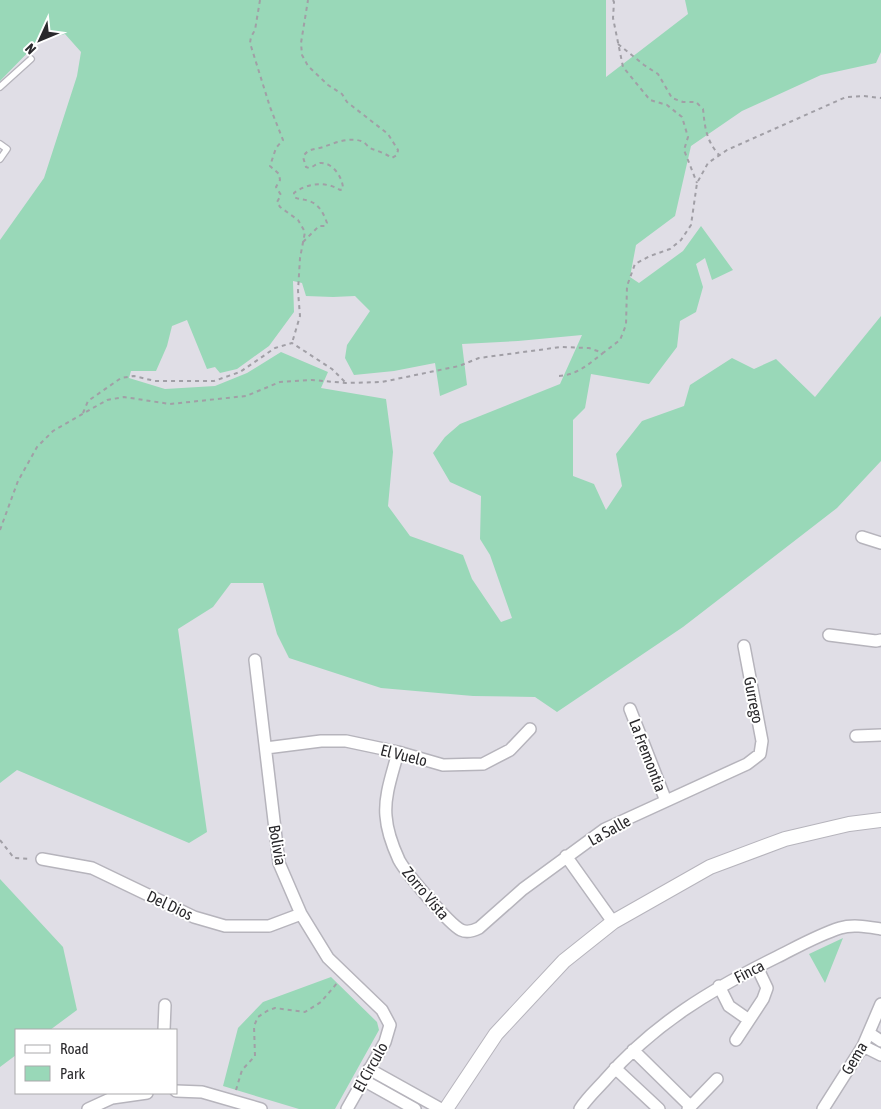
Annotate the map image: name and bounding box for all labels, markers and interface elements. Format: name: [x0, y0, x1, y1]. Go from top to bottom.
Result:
north arrow: [15, 15, 65, 65]
text: N: [22, 41, 39, 58]
street label: Gurrego: [740, 675, 767, 725]
street label: La Fremontia: [626, 716, 670, 794]
street label: El Vuelo: [379, 741, 429, 769]
street label: La Salle: [585, 811, 633, 849]
street label: Bolivia: [266, 823, 290, 867]
street label: Zorro Vista: [399, 863, 453, 923]
street label: Del Dios: [144, 887, 196, 924]
street label: Finca: [731, 956, 767, 986]
legend: [15, 1029, 178, 1094]
street label: Gema: [837, 1038, 871, 1078]
street label: El Circulo: [349, 1039, 391, 1095]
text: Road: [60, 1040, 89, 1057]
text: Park: [60, 1065, 85, 1082]

